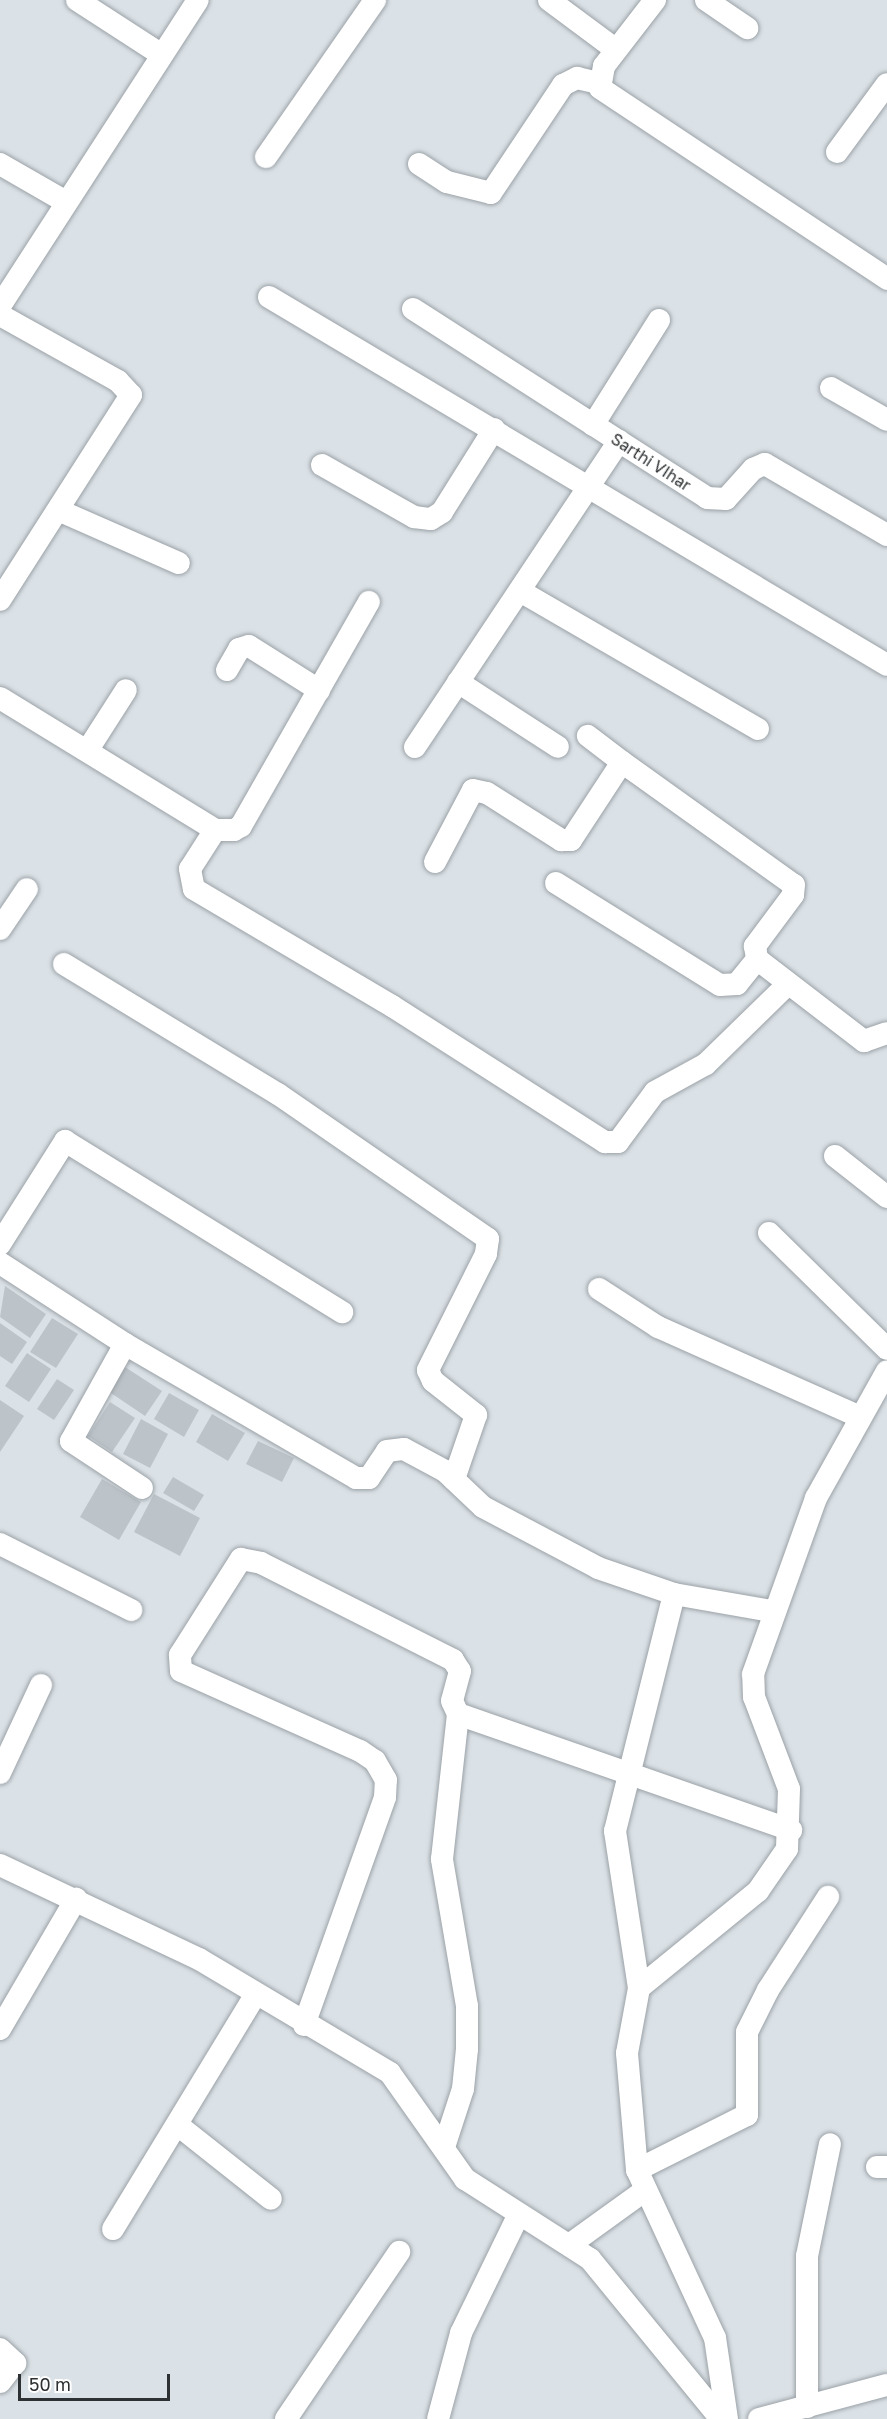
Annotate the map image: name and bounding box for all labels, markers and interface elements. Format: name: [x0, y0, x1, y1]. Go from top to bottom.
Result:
street label: Sarthi VIhar: [608, 429, 694, 495]
scale bar: [21, 2362, 172, 2400]
text: 50 m: [29, 2373, 71, 2395]

